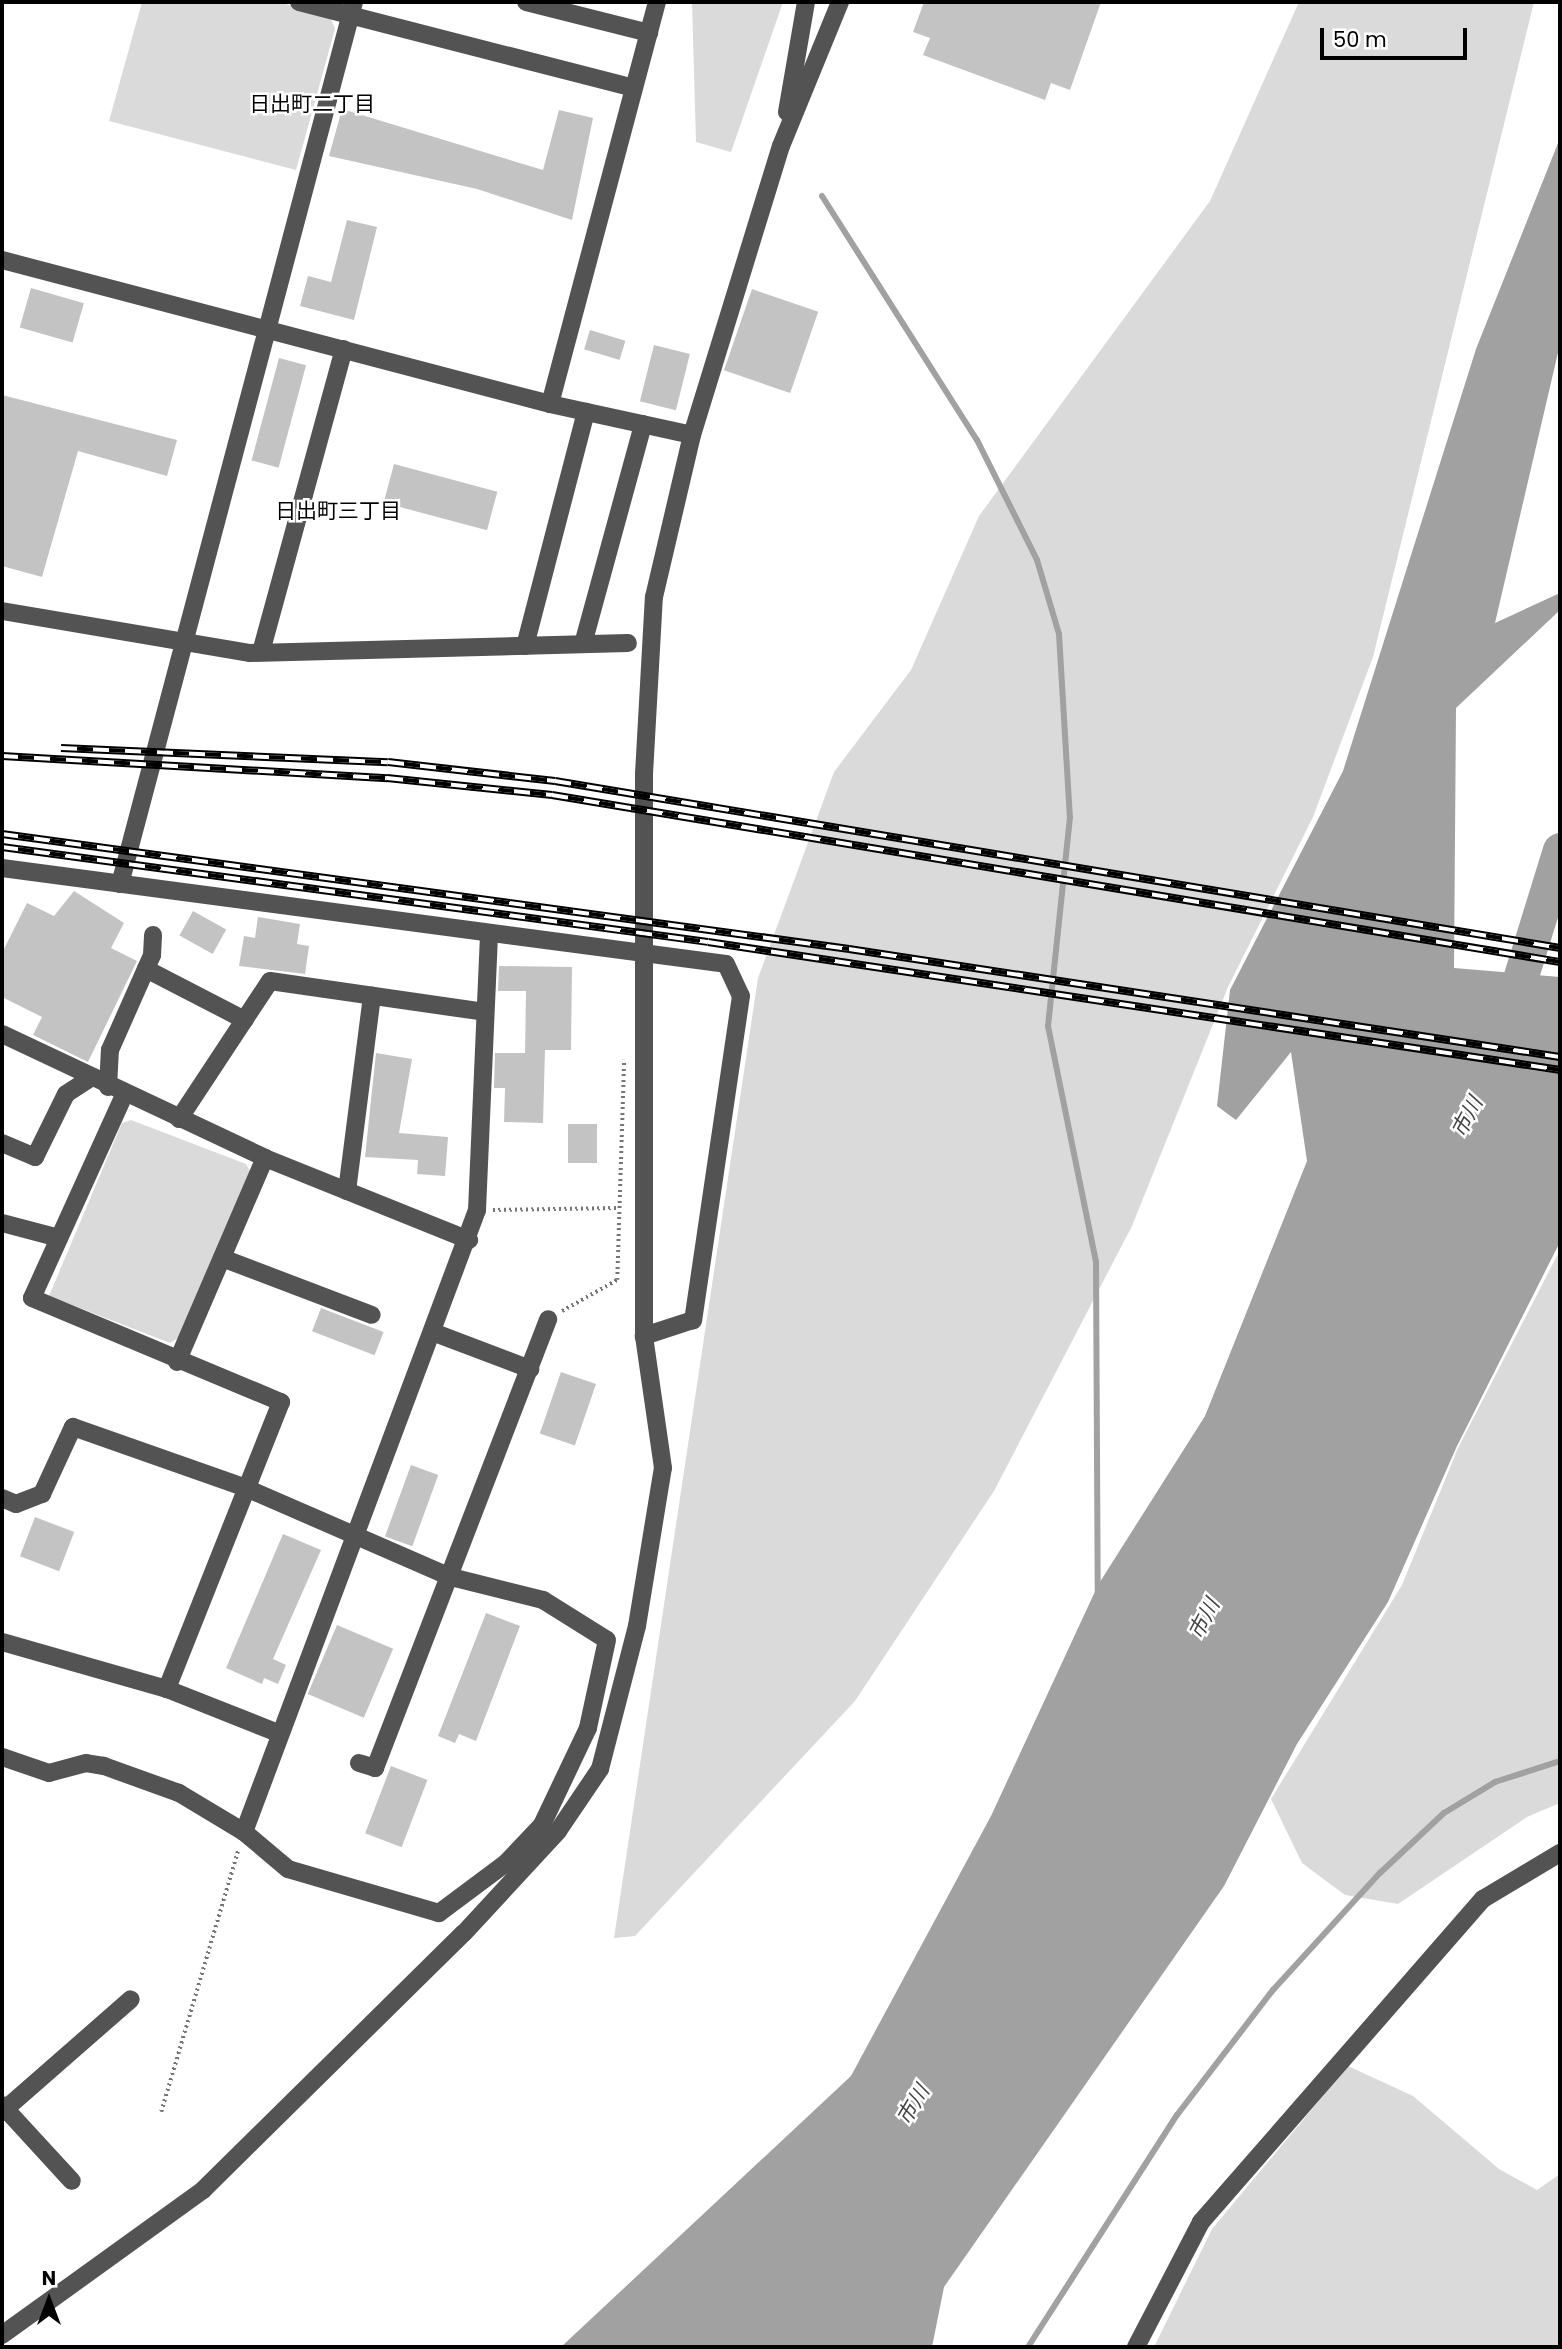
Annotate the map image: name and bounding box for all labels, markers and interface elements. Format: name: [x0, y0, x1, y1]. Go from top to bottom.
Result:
scale bar: [1324, 14, 1471, 58]
text: 50 m: [1333, 25, 1387, 54]
district label: 日出町二丁目: [249, 91, 375, 117]
district label: 日出町三丁目: [275, 498, 401, 524]
water label: 市川: [1446, 1093, 1488, 1141]
water label: 市川: [1183, 1595, 1225, 1643]
water label: 市川: [891, 2081, 935, 2129]
north arrow: [14, 2265, 84, 2335]
text: N: [42, 2265, 56, 2292]

